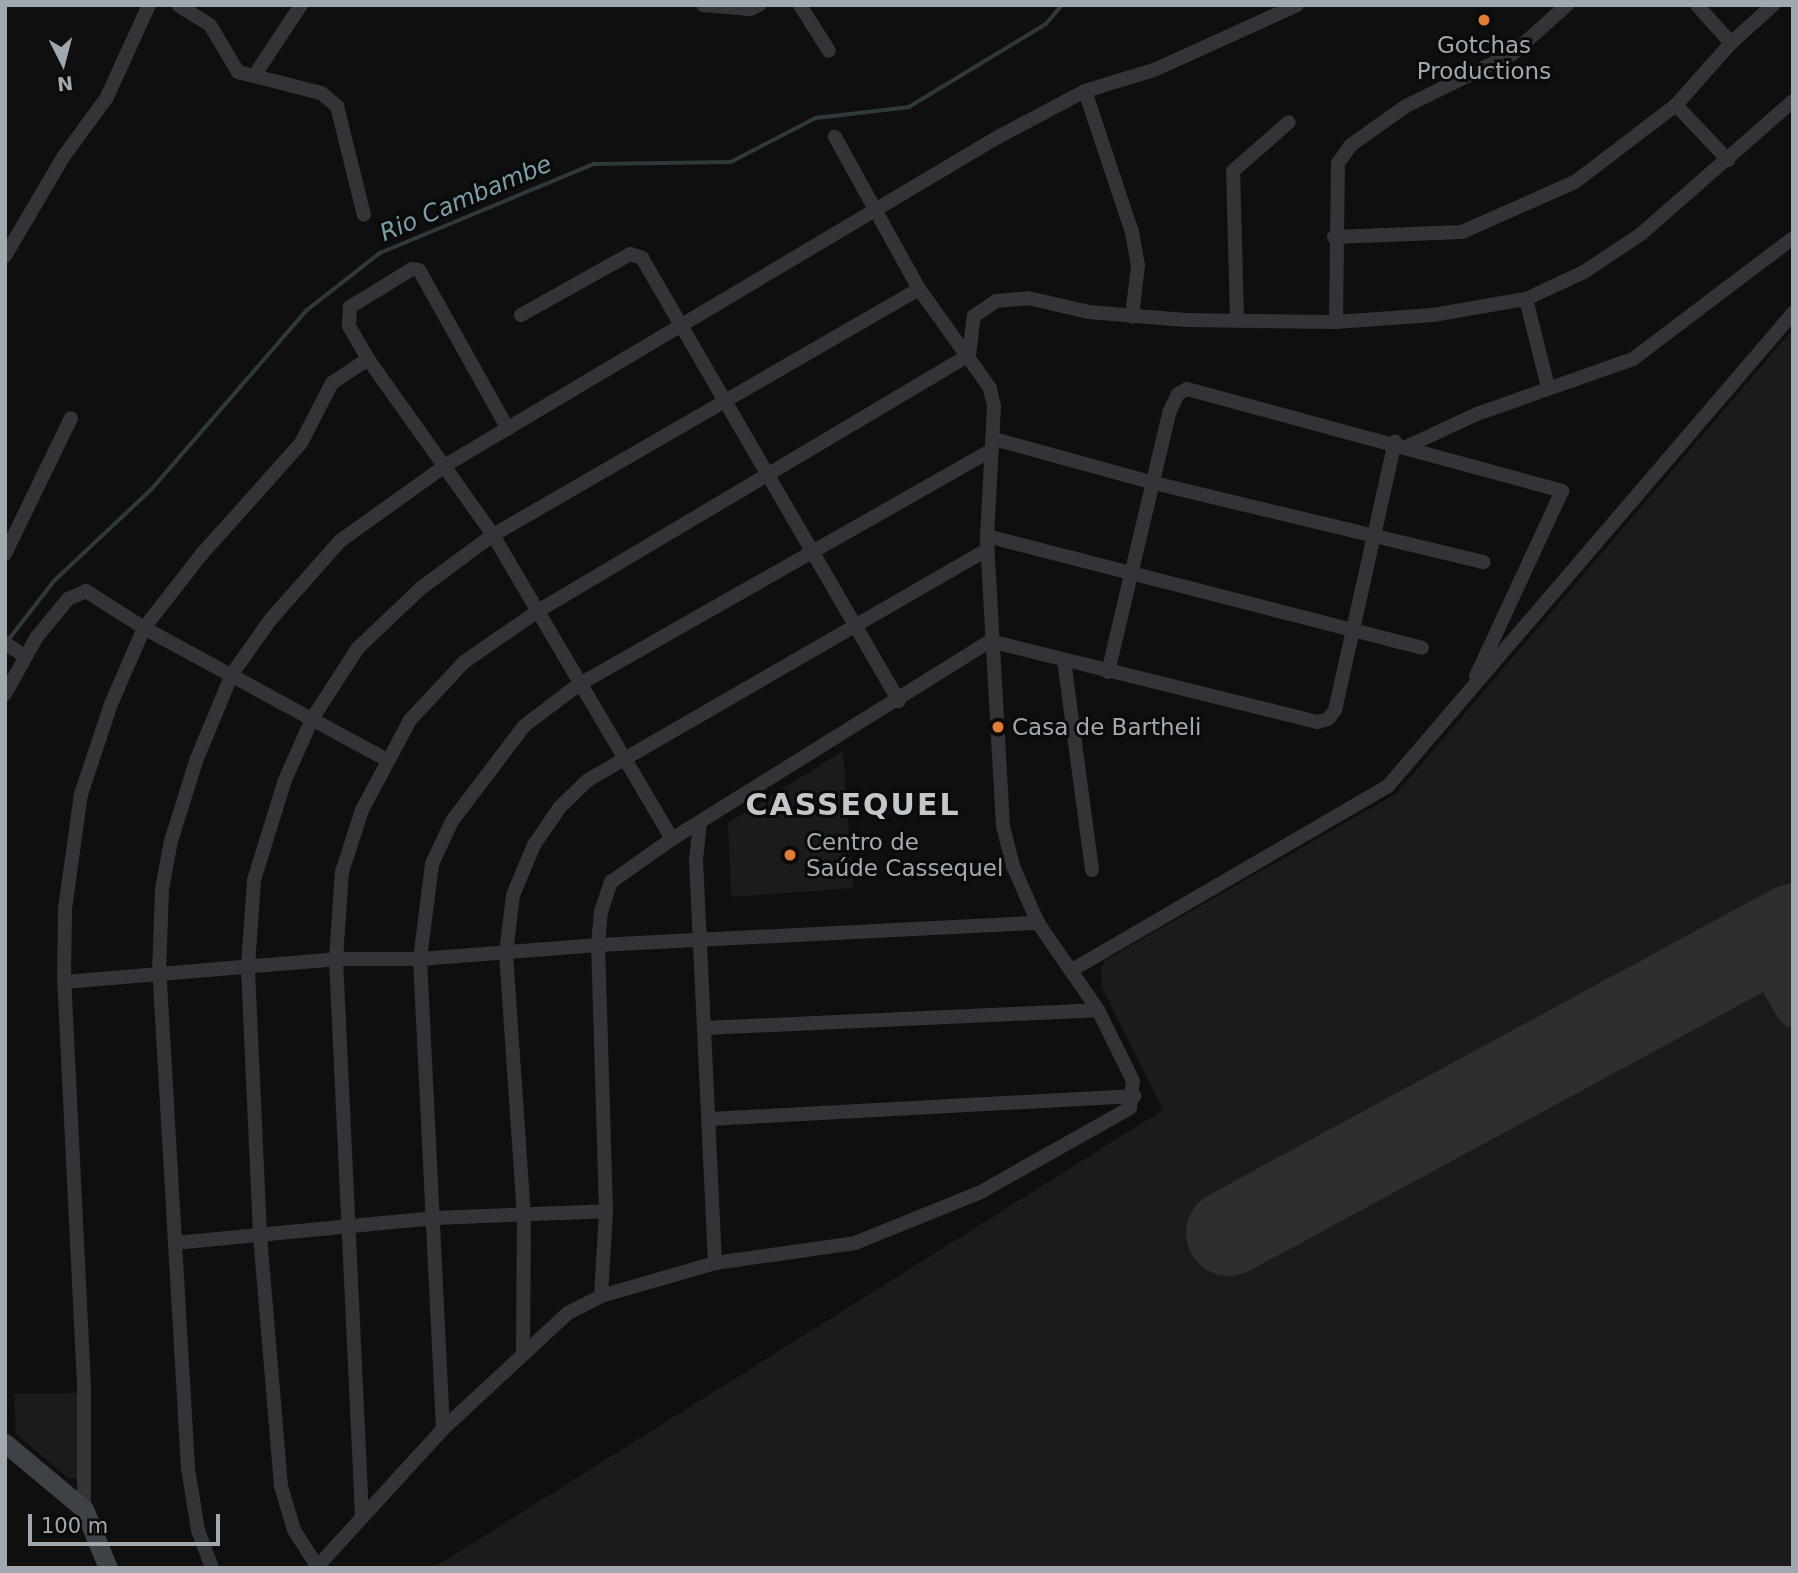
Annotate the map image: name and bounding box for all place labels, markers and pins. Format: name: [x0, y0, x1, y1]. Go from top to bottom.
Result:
marker: Gotchas Productions: [1476, 12, 1492, 28]
place label: Gotchas Productions: [1417, 31, 1551, 85]
place label: Casa de Bartheli: [1012, 713, 1201, 741]
marker: Casa de Bartheli: [990, 719, 1006, 735]
place label: Centro de Saúde Cassequel: [806, 828, 1003, 882]
marker: Centro de Saúde Cassequel: [780, 845, 800, 865]

